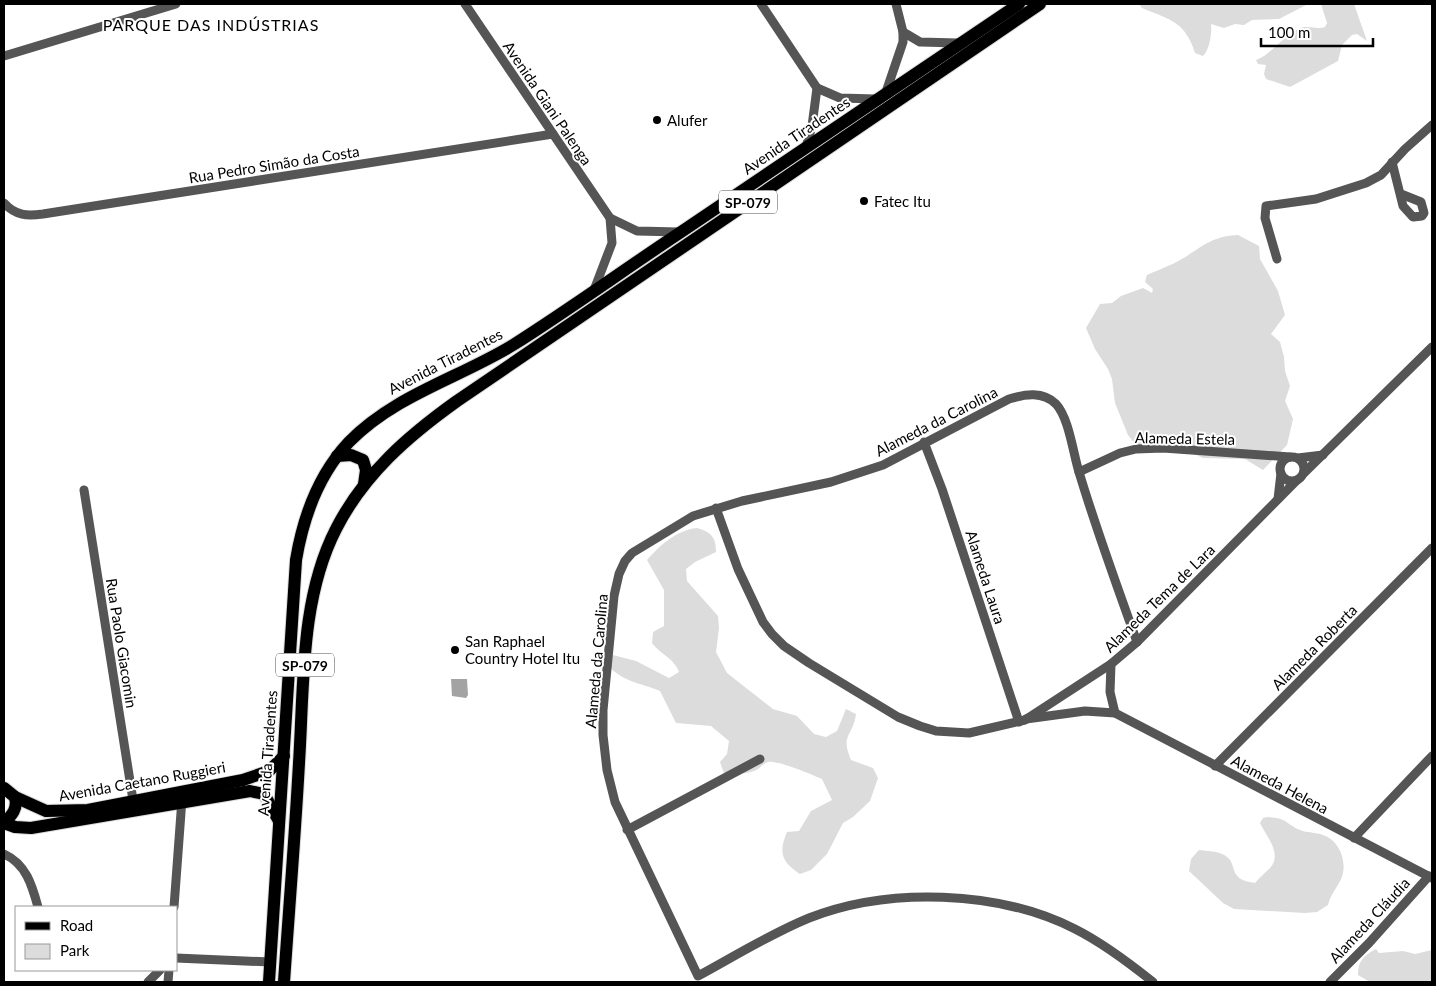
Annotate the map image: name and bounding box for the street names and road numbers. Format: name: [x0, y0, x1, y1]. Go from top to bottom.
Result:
street label: Avenida Giani Palenga: [500, 38, 596, 168]
street label: Avenida Tiradentes: [739, 92, 853, 178]
street label: Rua Pedro Simão da Costa: [187, 142, 361, 186]
road number: SP-079: [719, 190, 777, 213]
street label: Avenida Tiradentes: [385, 324, 505, 398]
street label: Alameda da Carolina: [872, 382, 1000, 460]
street label: Alameda Estela: [1135, 428, 1235, 448]
street label: Alameda Laura: [962, 528, 1010, 626]
street label: Alameda Tema de Lara: [1100, 540, 1218, 656]
street label: Rua Paolo Giacomin: [103, 577, 141, 709]
street label: Alameda da Carolina: [581, 593, 611, 729]
street label: Alameda Roberta: [1268, 601, 1360, 693]
road number: SP-079: [276, 654, 334, 676]
street label: Avenida Tiradentes: [254, 690, 280, 816]
street label: Alameda Helena: [1228, 751, 1332, 817]
street label: Avenida Caetano Ruggieri: [57, 757, 227, 805]
street label: Alameda Cláudia: [1325, 874, 1413, 966]

